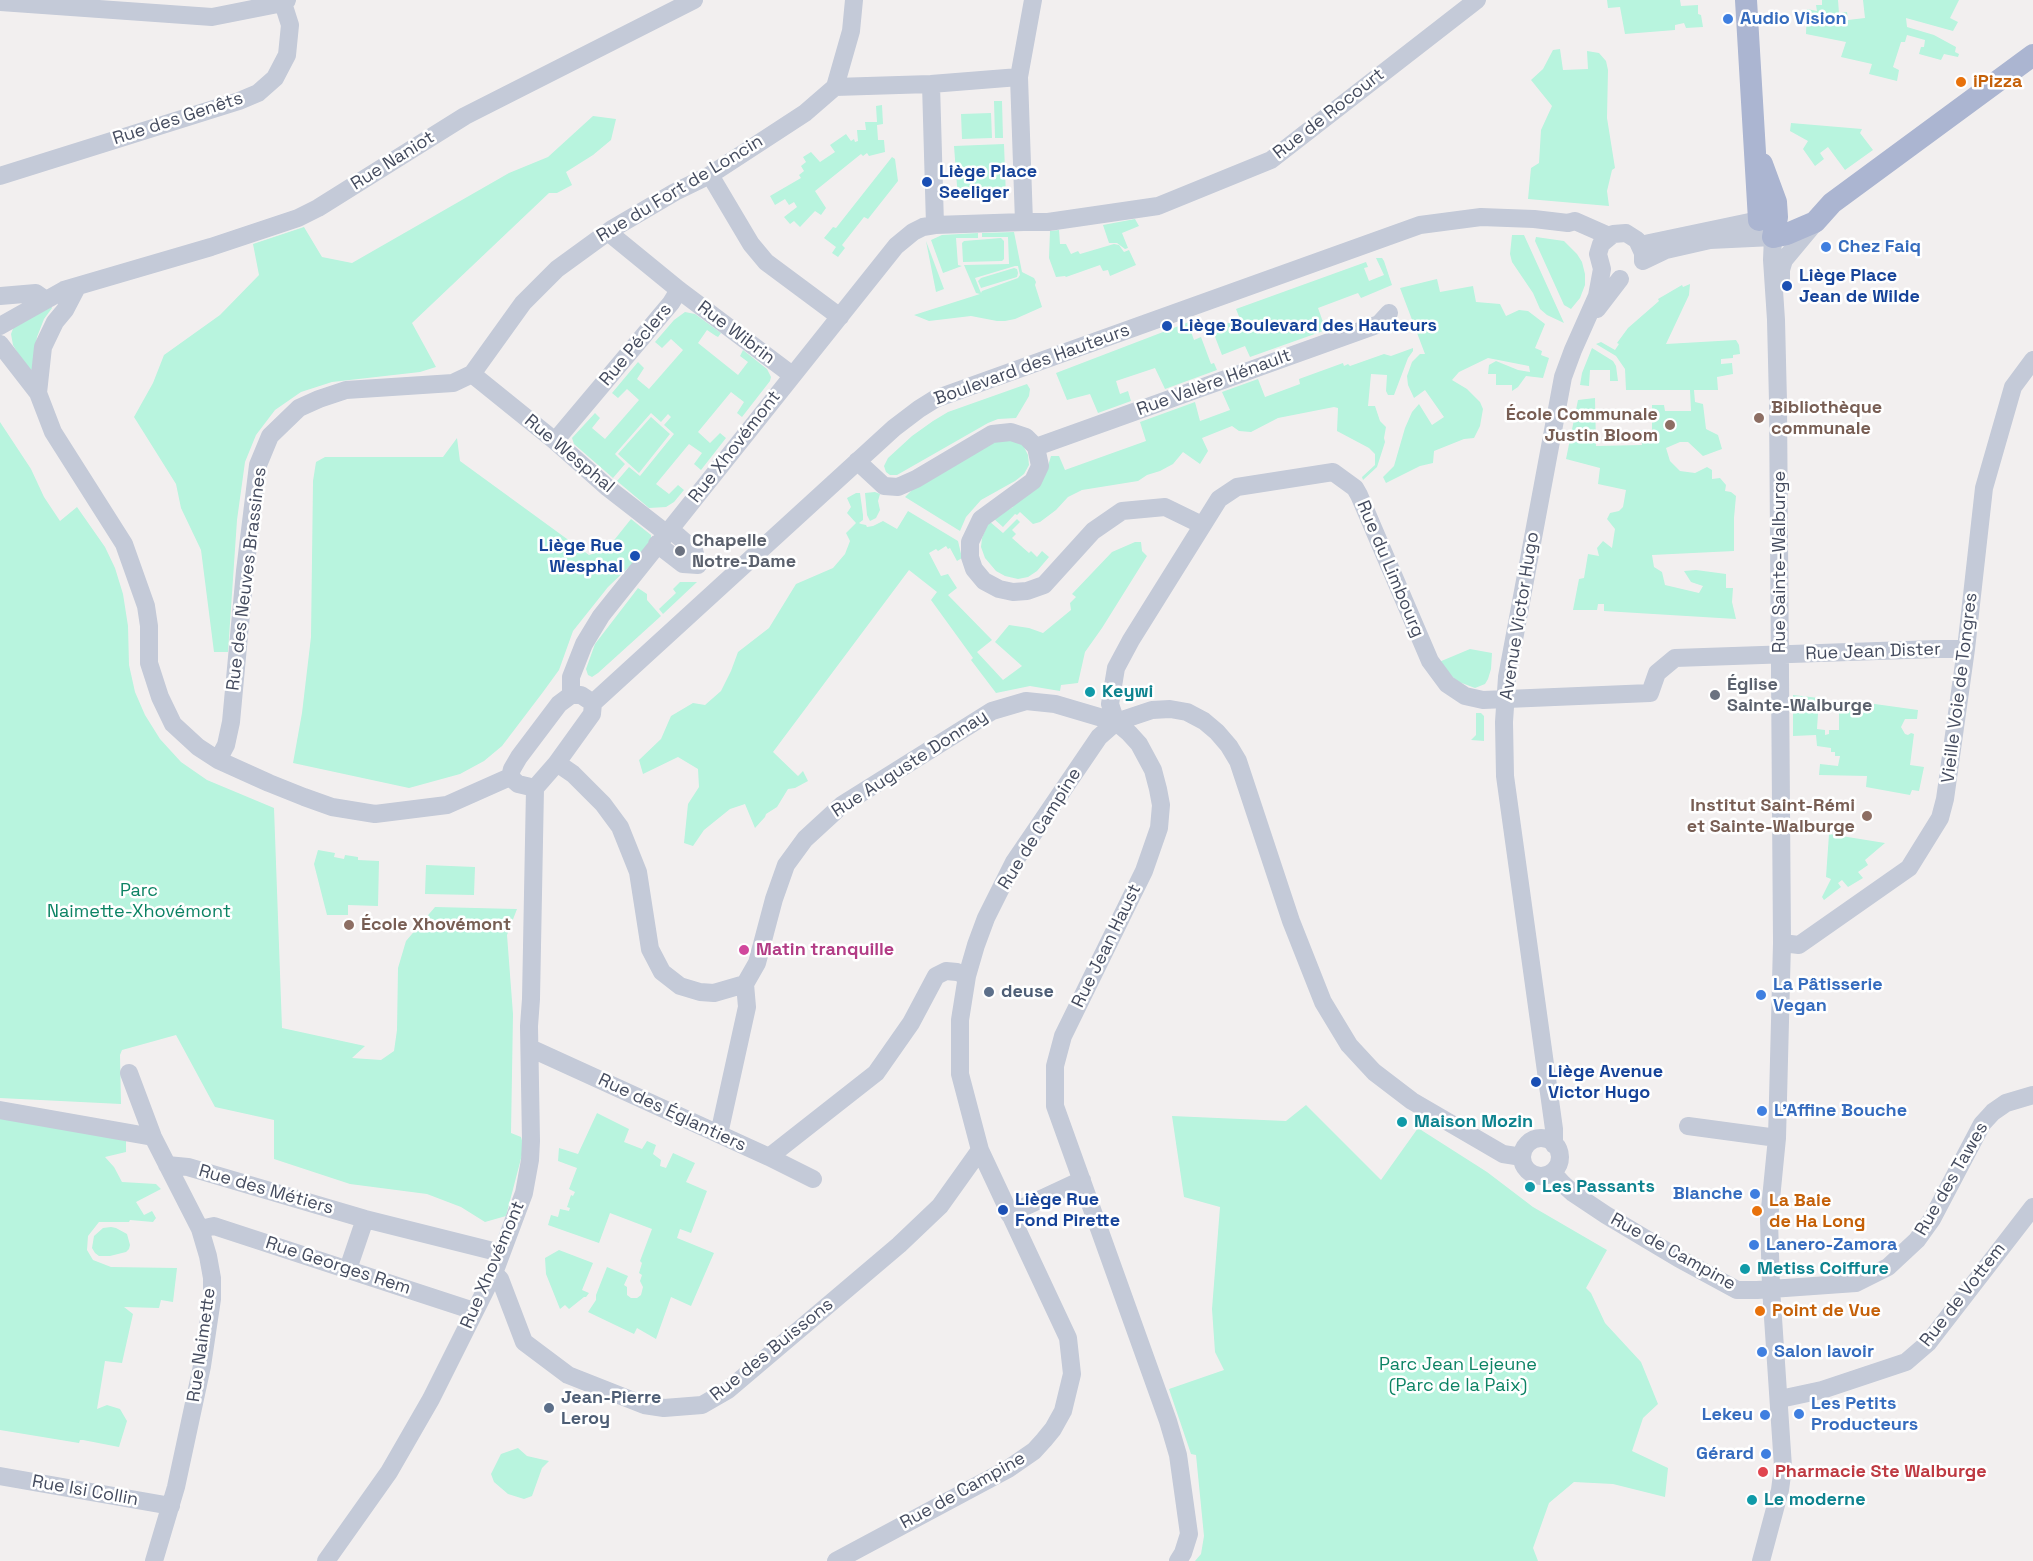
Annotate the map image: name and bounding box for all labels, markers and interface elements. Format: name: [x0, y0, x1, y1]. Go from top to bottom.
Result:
place label: Audio Vision: [1740, 8, 1847, 30]
marker: Audio Vision: [1721, 12, 1735, 26]
street label: Rue de Rocourt: [1269, 64, 1389, 164]
place label: iPizza: [1973, 71, 2022, 93]
marker: iPizza: [1954, 75, 1968, 89]
street label: Rue des Genêts: [110, 88, 246, 150]
street label: Rue Naniot: [347, 127, 439, 195]
street label: Rue du Fort de Loncin: [593, 131, 767, 247]
place label: Liège Place Seeliger: [939, 161, 1037, 204]
marker: Liège Place Seeliger: [920, 175, 934, 189]
place label: Chez Faiq: [1838, 236, 1921, 258]
marker: Chez Faiq: [1819, 240, 1833, 254]
place label: Liège Place Jean de Wilde: [1799, 265, 1920, 308]
marker: Liège Place Jean de Wilde: [1780, 279, 1794, 293]
street label: Rue Wibrin: [693, 297, 779, 369]
street label: Rue Péclers: [595, 299, 677, 391]
place label: Liège Boulevard des Hauteurs: [1179, 315, 1437, 337]
marker: Liège Boulevard des Hauteurs: [1160, 319, 1174, 333]
street label: Boulevard des Hauteurs: [931, 320, 1133, 410]
street label: Rue Valère Hénault: [1134, 345, 1294, 421]
street label: Rue Xhovémont: [684, 387, 786, 507]
place label: Bibliothèque communale: [1771, 397, 1882, 440]
place label: École Communale Justin Bloom: [1506, 404, 1658, 446]
street label: Rue Wesphal: [520, 410, 618, 498]
marker: Bibliothèque communale: [1752, 411, 1766, 425]
marker: École Communale Justin Bloom: [1663, 418, 1677, 432]
street label: Rue des Neuves Brassines: [223, 466, 271, 692]
street label: Rue Sainte-Walburge: [1769, 471, 1791, 653]
street label: Rue du Limbourg: [1351, 497, 1429, 641]
place label: Chapelle Notre-Dame: [692, 530, 796, 572]
street label: Avenue Victor Hugo: [1496, 530, 1544, 702]
place label: Liège Rue Wesphal: [539, 535, 623, 578]
marker: Chapelle Notre-Dame: [673, 544, 687, 558]
marker: Liège Rue Wesphal: [628, 549, 642, 563]
street label: Vieille Voie de Tongres: [1938, 591, 1982, 785]
street label: Rue Jean Dister: [1805, 639, 1941, 665]
place label: Église Sainte-Walburge: [1727, 674, 1872, 716]
place label: Keywi: [1102, 681, 1153, 703]
marker: Keywi: [1083, 685, 1097, 699]
marker: Église Sainte-Walburge: [1708, 688, 1722, 702]
street label: Rue Auguste Donnay: [828, 706, 992, 822]
street label: Rue de Campine: [994, 764, 1086, 894]
place label: Institut Saint-Rémi et Sainte-Walburge: [1687, 795, 1855, 838]
marker: Institut Saint-Rémi et Sainte-Walburge: [1860, 809, 1874, 823]
park label: Parc Naimette-Xhovémont: [47, 880, 231, 922]
street label: Rue Jean Haust: [1068, 881, 1146, 1011]
place label: École Xhovémont: [361, 914, 511, 936]
marker: École Xhovémont: [342, 918, 356, 932]
place label: Matin tranquille: [756, 939, 894, 961]
marker: Matin tranquille: [737, 943, 751, 957]
place label: La Pâtisserie Vegan: [1773, 974, 1883, 1016]
place label: deuse: [1001, 981, 1054, 1003]
marker: deuse: [982, 985, 996, 999]
marker: La Pâtisserie Vegan: [1754, 988, 1768, 1002]
place label: Liège Avenue Victor Hugo: [1548, 1061, 1663, 1104]
street label: Rue des Églantiers: [595, 1069, 749, 1157]
marker: Liège Avenue Victor Hugo: [1529, 1075, 1543, 1089]
place label: L'Affine Bouche: [1774, 1100, 1907, 1122]
marker: L'Affine Bouche: [1755, 1104, 1769, 1118]
place label: Maison Mozin: [1414, 1111, 1533, 1133]
marker: Maison Mozin: [1395, 1115, 1409, 1129]
street label: Rue des Tawes: [1911, 1118, 1993, 1240]
street label: Rue des Métiers: [196, 1160, 336, 1220]
place label: Les Passants: [1542, 1176, 1655, 1198]
marker: Les Passants: [1523, 1180, 1537, 1194]
place label: Blanche: [1673, 1183, 1743, 1205]
marker: Blanche: [1748, 1187, 1762, 1201]
place label: Liège Rue Fond Pirette: [1015, 1189, 1120, 1232]
place label: La Baie de Ha Long: [1769, 1190, 1866, 1232]
street label: Rue Xhovémont: [456, 1198, 530, 1332]
marker: Liège Rue Fond Pirette: [996, 1203, 1010, 1217]
marker: La Baie de Ha Long: [1750, 1204, 1764, 1218]
street label: Rue de Campine: [1607, 1209, 1739, 1295]
street label: Rue Georges Rem: [263, 1232, 413, 1300]
place label: Lanero-Zamora: [1766, 1234, 1897, 1256]
marker: Lanero-Zamora: [1747, 1238, 1761, 1252]
street label: Rue de Vottem: [1916, 1239, 2010, 1351]
place label: Metiss Coiffure: [1757, 1258, 1889, 1280]
marker: Metiss Coiffure: [1738, 1262, 1752, 1276]
street label: Rue Naimette: [183, 1286, 221, 1404]
street label: Rue des Buissons: [706, 1294, 838, 1406]
place label: Point de Vue: [1772, 1300, 1881, 1322]
marker: Point de Vue: [1753, 1304, 1767, 1318]
place label: Salon lavoir: [1774, 1341, 1874, 1363]
marker: Salon lavoir: [1755, 1345, 1769, 1359]
park label: Parc Jean Lejeune (Parc de la Paix): [1379, 1354, 1537, 1396]
place label: Jean-Pierre Leroy: [561, 1387, 661, 1430]
place label: Les Petits Producteurs: [1811, 1393, 1918, 1436]
marker: Jean-Pierre Leroy: [542, 1401, 556, 1415]
place label: Lekeu: [1702, 1404, 1753, 1426]
marker: Les Petits Producteurs: [1792, 1407, 1806, 1421]
marker: Lekeu: [1758, 1408, 1772, 1422]
place label: Gérard: [1696, 1443, 1754, 1465]
marker: Gérard: [1759, 1447, 1773, 1461]
street label: Rue de Campine: [897, 1448, 1029, 1534]
place label: Pharmacie Ste Walburge: [1775, 1461, 1987, 1483]
marker: Pharmacie Ste Walburge: [1756, 1465, 1770, 1479]
street label: Rue Isi Collin: [30, 1471, 140, 1511]
place label: Le moderne: [1764, 1489, 1866, 1511]
marker: Le moderne: [1745, 1493, 1759, 1507]

